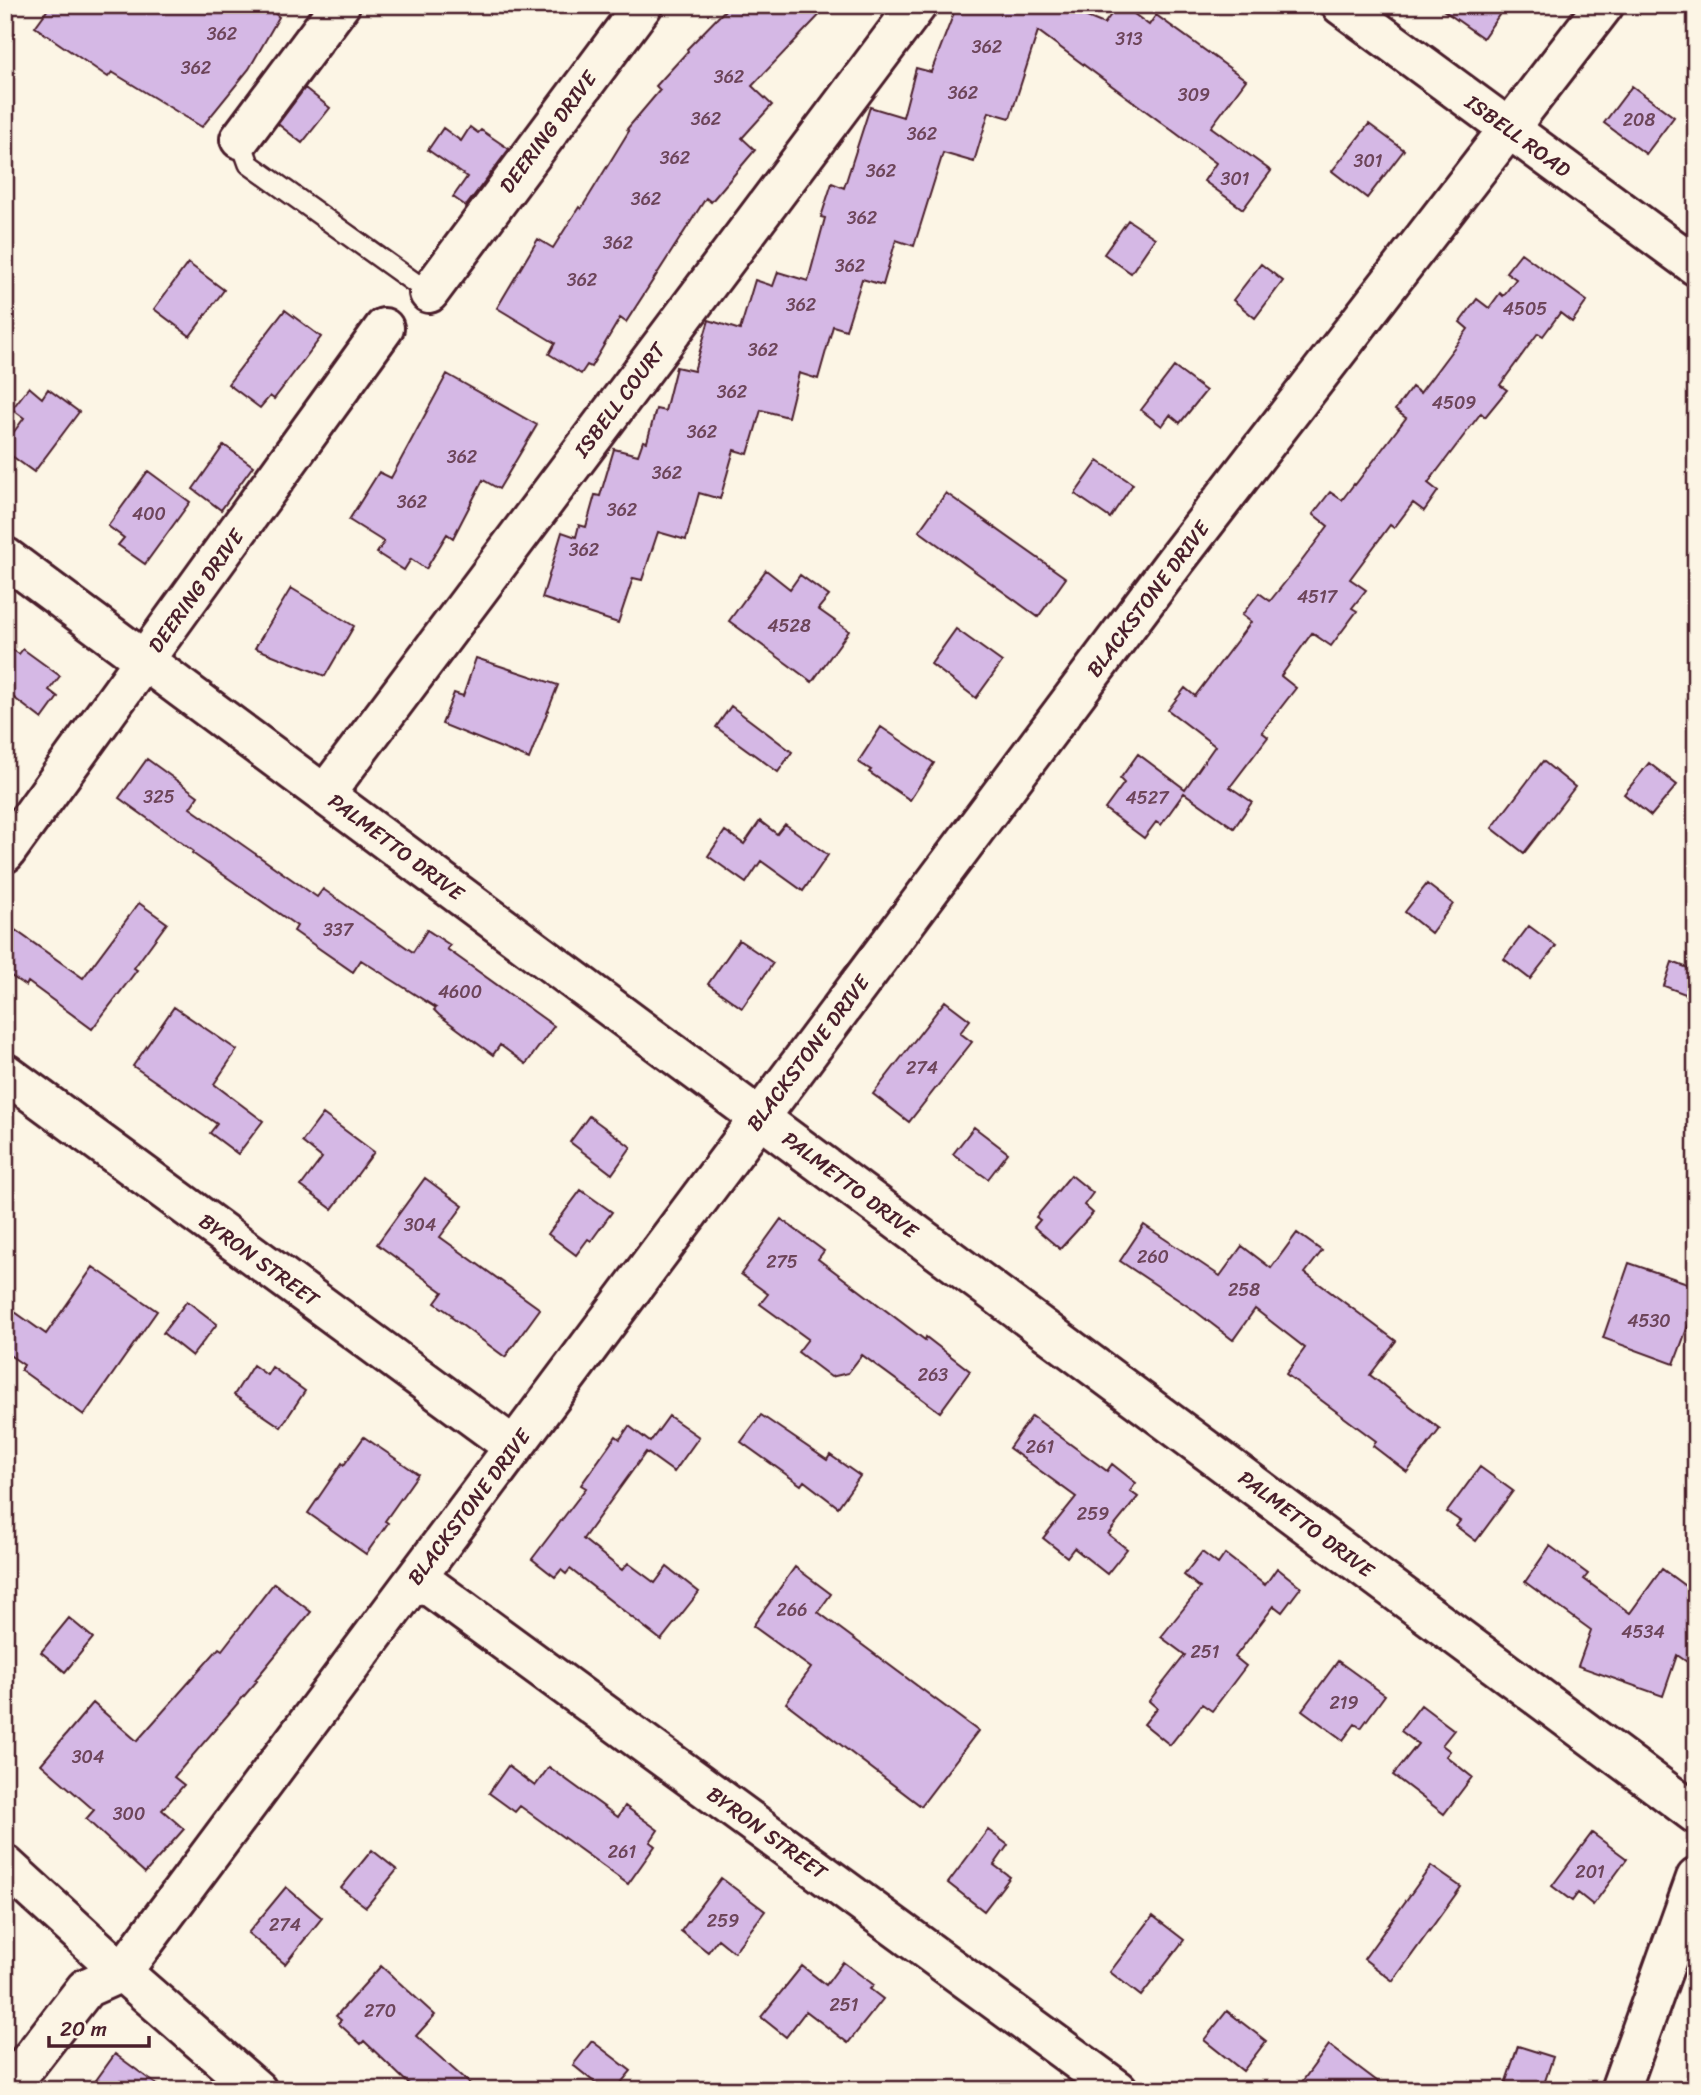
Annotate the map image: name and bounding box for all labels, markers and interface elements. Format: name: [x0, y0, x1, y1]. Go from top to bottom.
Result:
house number: 362: [207, 18, 237, 50]
house number: 313: [1115, 23, 1143, 55]
house number: 362: [972, 31, 1002, 63]
house number: 362: [181, 52, 211, 84]
street label: DEERING DRIVE: [489, 61, 608, 202]
house number: 362: [714, 61, 744, 93]
house number: 362: [948, 77, 978, 109]
house number: 309: [1178, 79, 1210, 111]
street label: ISBELL ROAD: [1456, 84, 1580, 188]
house number: 362: [691, 103, 721, 135]
house number: 208: [1623, 104, 1655, 136]
house number: 362: [907, 118, 937, 150]
house number: 362: [660, 142, 690, 174]
house number: 301: [1354, 145, 1383, 177]
house number: 362: [866, 155, 896, 187]
house number: 301: [1221, 163, 1250, 195]
house number: 362: [631, 183, 661, 215]
house number: 362: [847, 202, 877, 234]
house number: 362: [603, 227, 633, 259]
house number: 362: [835, 250, 865, 282]
house number: 362: [567, 264, 597, 296]
house number: 362: [786, 289, 816, 321]
house number: 4505: [1503, 293, 1547, 325]
street label: ISBELL COURT: [563, 333, 677, 467]
house number: 362: [748, 334, 778, 366]
house number: 362: [717, 376, 747, 408]
house number: 4509: [1432, 387, 1476, 419]
house number: 362: [687, 416, 717, 448]
house number: 362: [447, 441, 477, 473]
house number: 362: [652, 457, 682, 489]
house number: 362: [397, 486, 427, 518]
house number: 362: [607, 494, 637, 526]
house number: 400: [132, 498, 166, 530]
street label: BLACKSTONE DRIVE: [1076, 511, 1221, 686]
street label: DEERING DRIVE: [138, 520, 255, 661]
house number: 362: [569, 534, 599, 566]
house number: 4517: [1297, 581, 1339, 613]
house number: 4528: [767, 610, 811, 642]
house number: 325: [143, 781, 175, 813]
house number: 4527: [1126, 782, 1170, 814]
street label: PALMETTO DRIVE: [320, 783, 473, 912]
house number: 337: [323, 914, 355, 946]
street label: BLACKSTONE DRIVE: [736, 965, 881, 1140]
house number: 4600: [438, 976, 482, 1008]
house number: 274: [906, 1052, 938, 1084]
street label: PALMETTO DRIVE: [774, 1121, 927, 1250]
street label: BYRON STREET: [190, 1203, 329, 1318]
house number: 304: [404, 1209, 436, 1241]
house number: 260: [1137, 1241, 1169, 1273]
house number: 275: [766, 1246, 798, 1278]
house number: 258: [1228, 1274, 1260, 1306]
house number: 4530: [1627, 1305, 1671, 1337]
house number: 263: [918, 1359, 948, 1391]
street label: BLACKSTONE DRIVE: [397, 1419, 542, 1594]
house number: 261: [1026, 1431, 1054, 1463]
street label: PALMETTO DRIVE: [1230, 1460, 1383, 1589]
house number: 259: [1077, 1498, 1109, 1530]
house number: 266: [777, 1594, 807, 1626]
house number: 4534: [1621, 1616, 1665, 1648]
house number: 251: [1190, 1636, 1220, 1668]
house number: 219: [1329, 1687, 1359, 1719]
house number: 304: [72, 1741, 104, 1773]
street label: BYRON STREET: [698, 1776, 837, 1891]
house number: 300: [113, 1798, 145, 1830]
house number: 261: [608, 1836, 636, 1868]
house number: 201: [1575, 1856, 1605, 1888]
house number: 259: [707, 1905, 739, 1937]
house number: 274: [269, 1909, 301, 1941]
house number: 251: [829, 1989, 859, 2021]
house number: 270: [364, 1995, 396, 2027]
scale bar: [49, 2004, 149, 2048]
text: 20 m: [60, 2010, 107, 2048]

